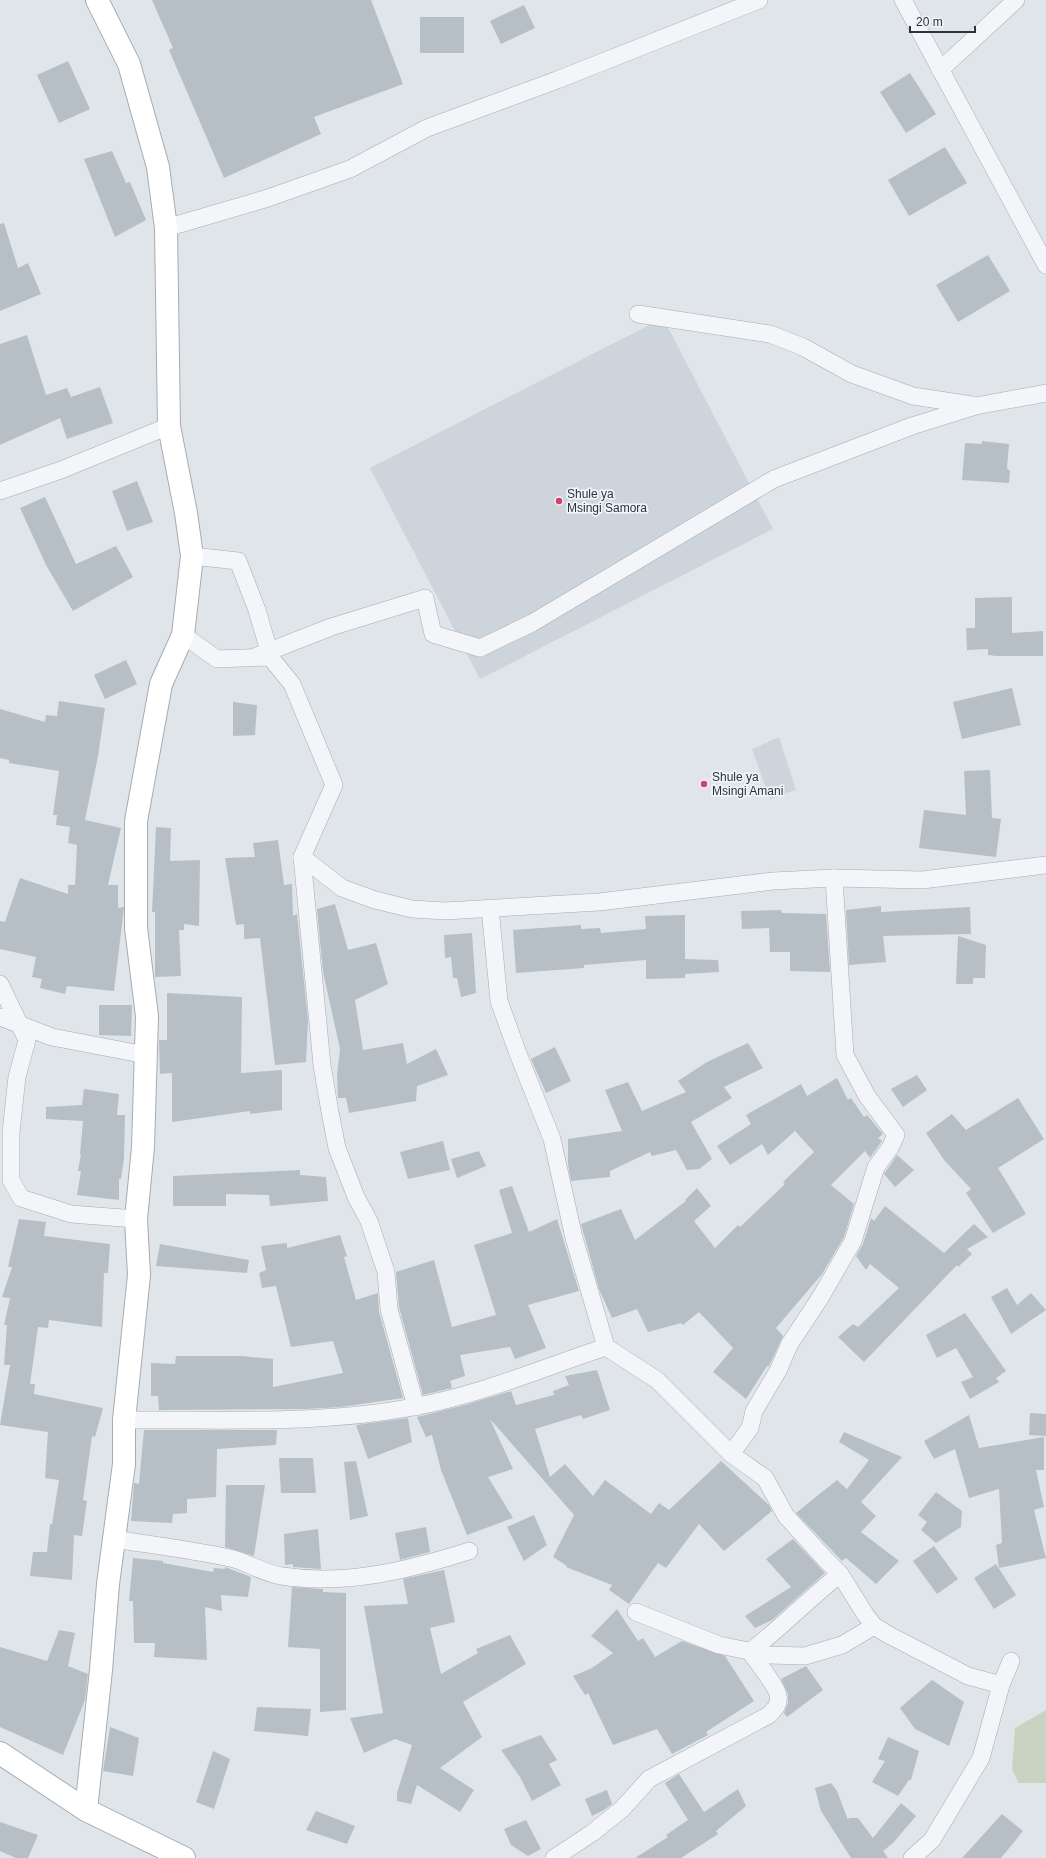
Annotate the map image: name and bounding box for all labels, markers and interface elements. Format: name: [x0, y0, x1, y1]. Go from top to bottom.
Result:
scale bar: [910, 8, 975, 34]
text: 20 m: [916, 15, 943, 29]
place label: Shule ya Msingi Samora: [567, 487, 647, 515]
marker: Shule ya Msingi Samora: [554, 496, 564, 506]
place label: Shule ya Msingi Amani: [712, 770, 783, 798]
marker: Shule ya Msingi Amani: [699, 779, 709, 789]

